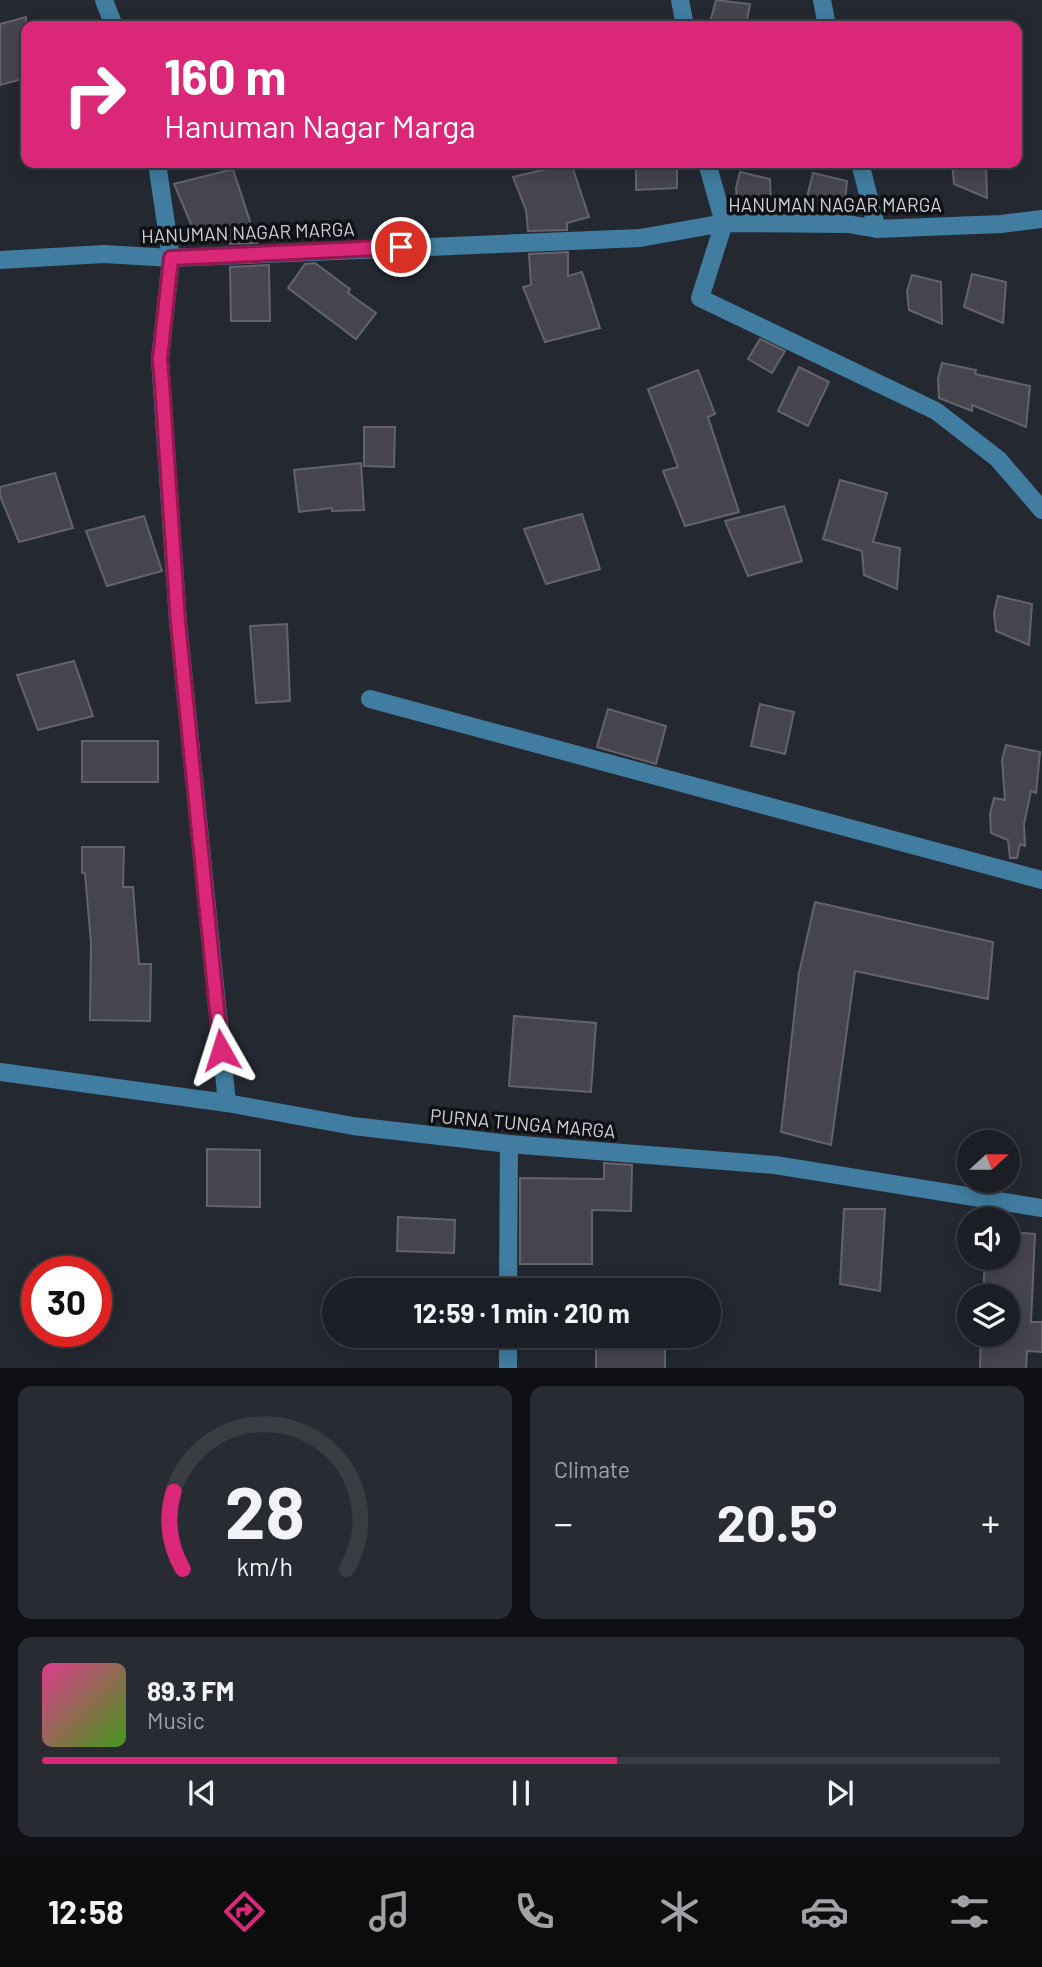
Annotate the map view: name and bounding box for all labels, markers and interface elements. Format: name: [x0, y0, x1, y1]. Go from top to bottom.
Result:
text: 160 m: [164, 46, 286, 105]
icon: right: [49, 49, 140, 140]
text: Hanuman Nagar Marga: [164, 106, 476, 144]
street label: HANUMAN NAGAR MARGA: [728, 193, 942, 216]
street label: HANUMAN NAGAR MARGA: [141, 217, 355, 247]
pin: [371, 217, 431, 277]
icon: arrive: [382, 228, 420, 266]
position arrow: [184, 1013, 258, 1087]
street label: PURNA TUNGA MARGA: [429, 1103, 617, 1143]
north arrow: [957, 1130, 1020, 1194]
map controls: [957, 1130, 1020, 1347]
button: sound: [957, 1207, 1020, 1270]
speed limit sign: 30: [21, 1256, 112, 1347]
button: layers: [957, 1284, 1020, 1347]
text: 12:59 · 1 min · 210 m: [413, 1297, 630, 1328]
text: Climate: [554, 1455, 630, 1483]
text: 28: [225, 1466, 305, 1554]
text: 20.5°: [717, 1490, 837, 1552]
text: −: [554, 1499, 573, 1545]
text: +: [981, 1499, 1000, 1545]
text: km/h: [237, 1550, 293, 1580]
text: 89.3 FM: [147, 1675, 234, 1706]
text: Music: [147, 1706, 205, 1734]
icon: previous: [183, 1774, 221, 1812]
icon: pause: [502, 1774, 540, 1812]
icon: next: [821, 1774, 859, 1812]
icon: directions: [220, 1887, 269, 1936]
icon: music: [365, 1887, 414, 1936]
icon: phone: [510, 1887, 559, 1936]
icon: climate: [655, 1887, 704, 1936]
icon: car: [800, 1887, 849, 1936]
icon: filters: [945, 1887, 994, 1936]
text: 12:58: [48, 1892, 124, 1930]

